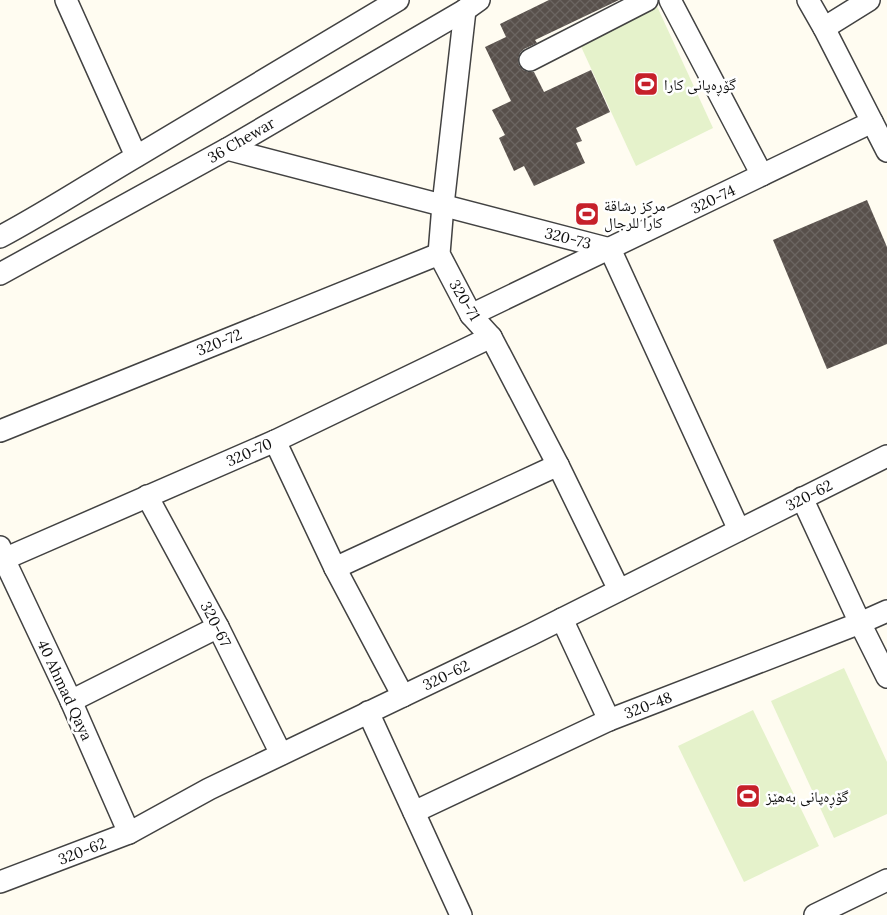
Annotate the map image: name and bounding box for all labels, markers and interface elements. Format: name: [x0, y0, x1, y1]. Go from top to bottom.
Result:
sports icon: گۆڕەپانی کارا: [633, 71, 659, 97]
place label: گۆڕەپانی کارا: [664, 75, 736, 97]
street label: 36 Chewar: [204, 113, 278, 167]
street label: 320-74: [688, 180, 738, 218]
place label: مركز رشاقة كارا للرجال: [604, 196, 666, 233]
sports icon: مركز رشاقة كارا للرجال: [574, 201, 600, 227]
street label: 320-73: [543, 223, 593, 253]
street label: 320-71: [445, 276, 485, 324]
street label: 320-72: [194, 324, 244, 360]
street label: 320-70: [223, 433, 275, 471]
street label: 320-62: [783, 475, 835, 515]
street label: 320-67: [197, 598, 236, 650]
street label: 40 Ahmad Qaya: [33, 637, 97, 744]
street label: 320-62: [419, 656, 473, 694]
street label: 320-48: [621, 687, 675, 723]
sports icon: گۆڕەپانی بەهێز: [735, 783, 761, 809]
place label: گۆڕەپانی بەهێز: [765, 787, 849, 809]
street label: 320-62: [55, 833, 109, 869]

